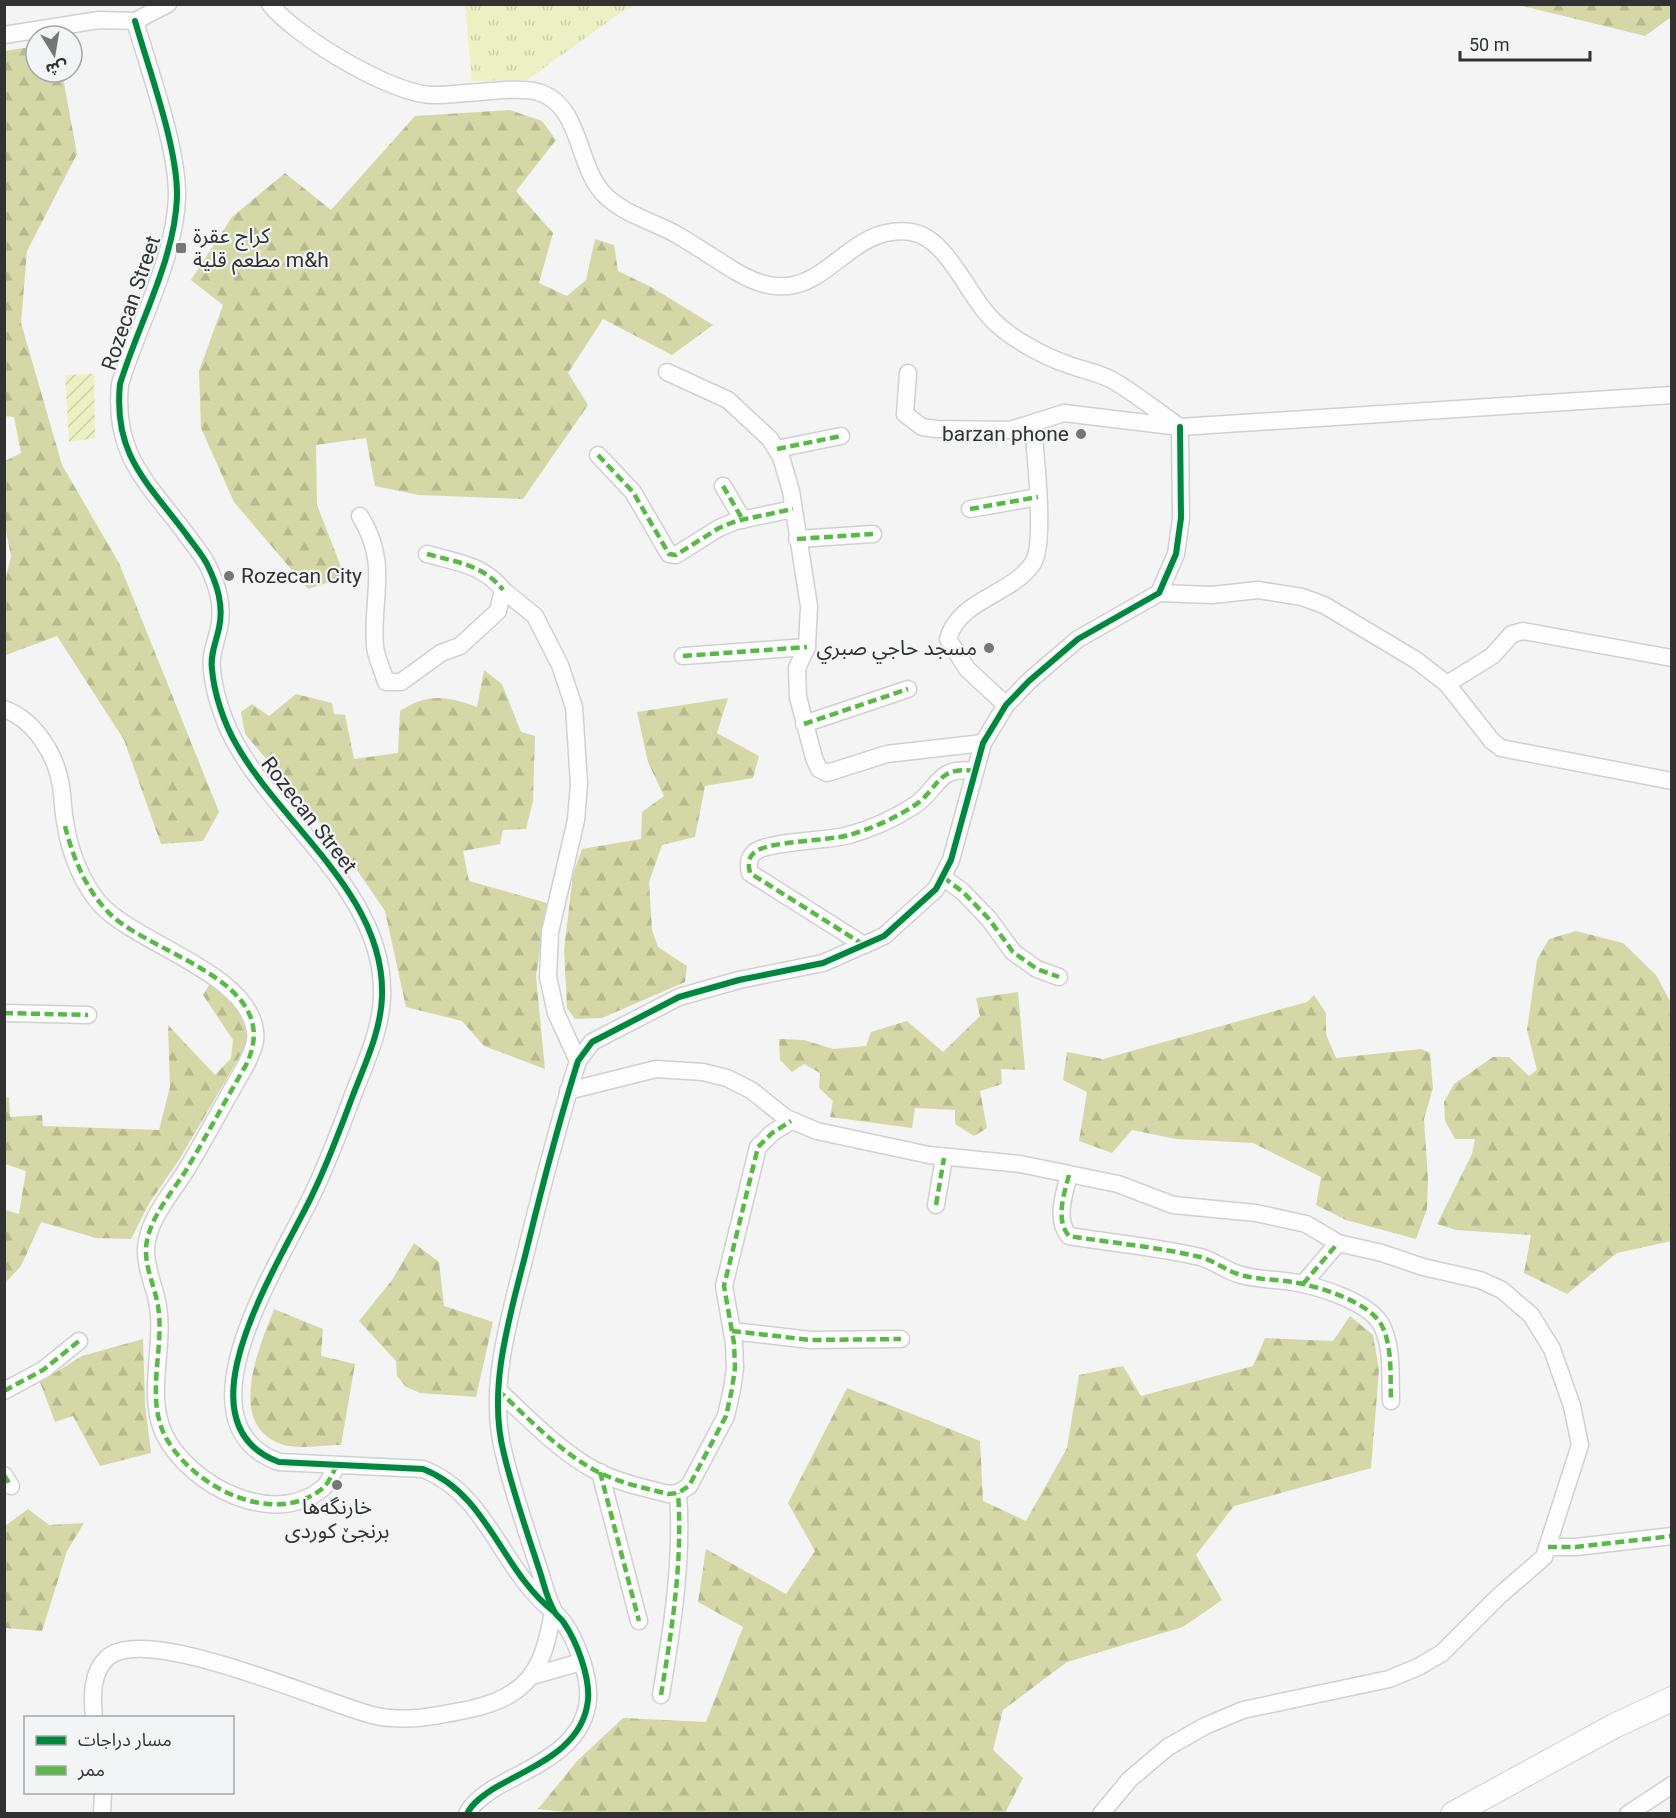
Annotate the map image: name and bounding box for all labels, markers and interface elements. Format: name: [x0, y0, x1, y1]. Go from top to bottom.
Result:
north arrow: [24, 24, 84, 84]
scale bar: [1460, 24, 1590, 62]
text: 50 m: [1469, 34, 1509, 55]
text: ش: [44, 57, 69, 80]
place label: كراج عقرة مطعم قلية m&h: [193, 224, 329, 275]
street label: Rozecan Street: [97, 232, 165, 373]
marker: كراج عقرة مطعم قلية m&h: [174, 241, 188, 255]
place label: barzan phone: [942, 422, 1069, 446]
marker: barzan phone: [1074, 427, 1088, 441]
place label: Rozecan City: [241, 564, 362, 588]
marker: Rozecan City: [222, 569, 236, 583]
place label: مسجد حاجي صبري: [816, 636, 977, 664]
marker: مسجد حاجي صبري: [982, 641, 996, 655]
street label: Rozecan Street: [256, 752, 362, 878]
marker: خارنگەها برنجێ کوردی: [330, 1478, 344, 1492]
place label: خارنگەها برنجێ کوردی: [285, 1495, 389, 1543]
legend: [24, 1716, 234, 1794]
text: مسار دراجات: [78, 1729, 172, 1751]
text: ممر: [77, 1759, 105, 1781]

